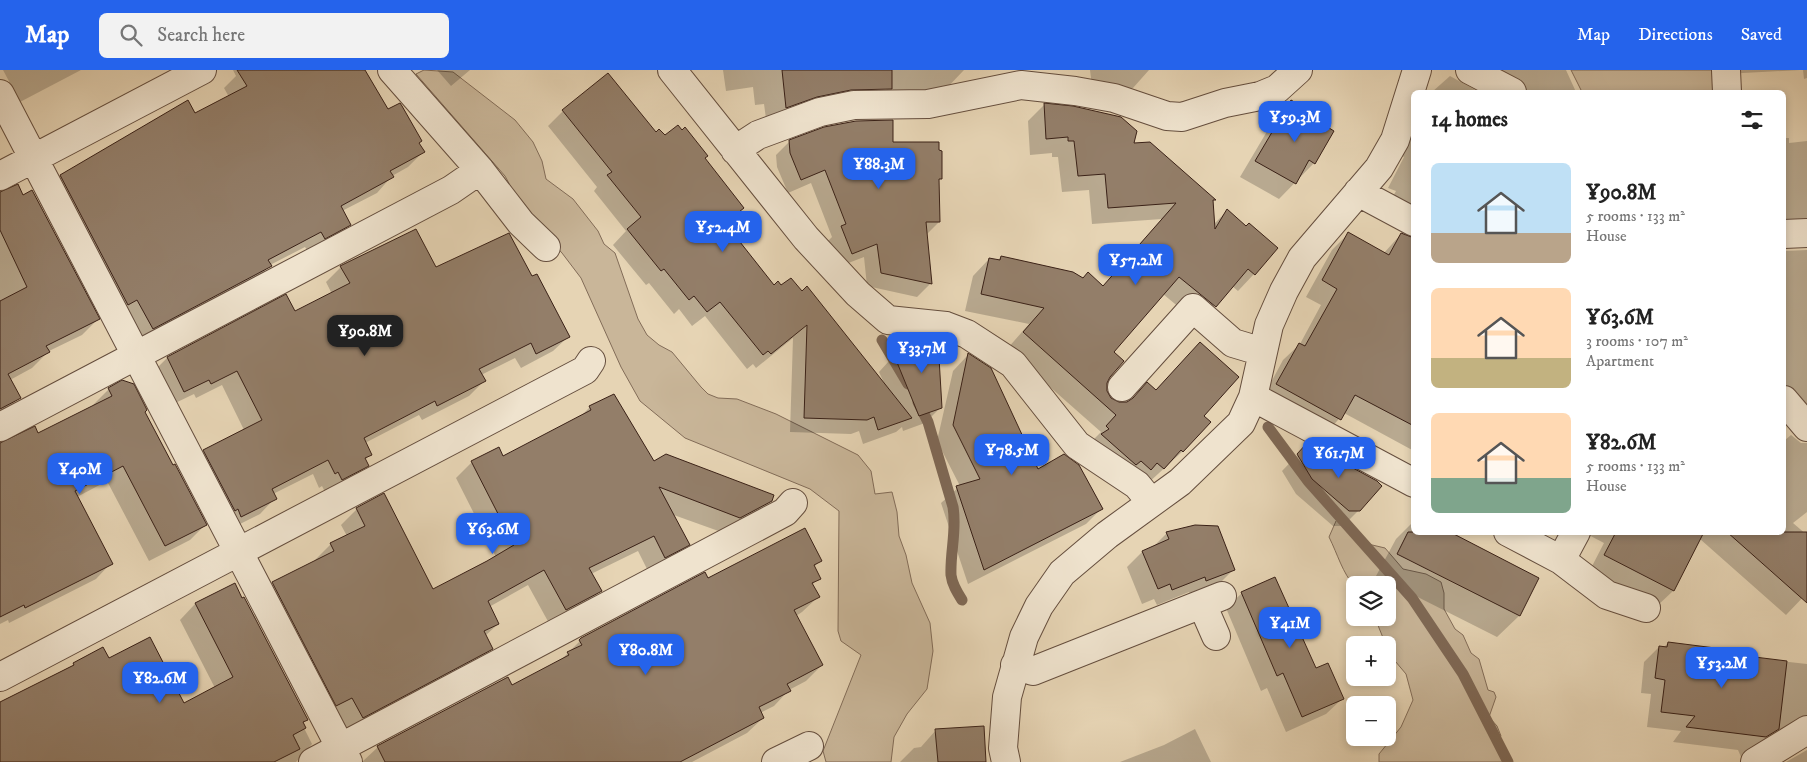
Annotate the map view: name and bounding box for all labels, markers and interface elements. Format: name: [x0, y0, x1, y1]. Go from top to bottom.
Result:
search box: [99, 13, 449, 58]
text: Map: [25, 20, 69, 50]
icon: search: [117, 21, 145, 49]
text: Search here: [157, 24, 245, 47]
text: Map: [1577, 24, 1610, 46]
text: Directions: [1638, 24, 1713, 46]
text: Saved: [1741, 24, 1782, 46]
pin: ¥59.3M: [1254, 100, 1336, 143]
icon: filters: [1738, 106, 1766, 134]
text: ¥59.3M: [1269, 107, 1321, 127]
text: 14 homes: [1431, 107, 1508, 133]
pin: ¥88.3M: [838, 148, 920, 190]
text: ¥88.3M: [853, 154, 905, 174]
text: ¥90.8M: [1586, 180, 1657, 206]
icon: home: [1471, 183, 1531, 243]
text: 5 rooms · 133 m²: [1586, 206, 1685, 226]
pin: ¥52.4M: [682, 210, 764, 253]
text: ¥52.4M: [696, 217, 750, 237]
text: House: [1586, 226, 1627, 246]
pin: ¥57.2M: [1095, 244, 1177, 286]
text: ¥57.2M: [1109, 250, 1163, 270]
text: ¥63.6M: [1586, 305, 1654, 331]
icon: home: [1471, 308, 1531, 368]
pin: ¥90.8M: [324, 314, 406, 357]
text: ¥90.8M: [338, 321, 392, 341]
text: 3 rooms · 107 m²: [1586, 331, 1688, 351]
pin: ¥33.7M: [881, 332, 963, 374]
text: ¥33.7M: [898, 338, 946, 358]
text: Apartment: [1586, 351, 1654, 371]
text: ¥82.6M: [1586, 430, 1656, 456]
icon: home: [1471, 433, 1531, 493]
pin: ¥78.5M: [971, 434, 1053, 476]
pin: ¥61.7M: [1298, 436, 1380, 479]
text: ¥78.5M: [985, 440, 1039, 460]
text: ¥61.7M: [1314, 443, 1364, 463]
pin: ¥40M: [50, 452, 110, 495]
text: 5 rooms · 133 m²: [1586, 456, 1685, 476]
text: ¥40M: [58, 459, 102, 479]
text: House: [1586, 476, 1627, 496]
pin: ¥63.6M: [452, 512, 534, 555]
text: ¥63.6M: [467, 519, 519, 539]
map controls: [1346, 576, 1396, 746]
button: layers: [1346, 576, 1396, 626]
pin: ¥41M: [1260, 606, 1320, 649]
text: ¥41M: [1270, 613, 1310, 633]
pin: ¥80.8M: [605, 634, 687, 676]
button: +: [1346, 636, 1396, 686]
text: ¥80.8M: [619, 640, 673, 660]
pin: ¥53.2M: [1681, 646, 1763, 689]
text: ¥53.2M: [1697, 653, 1747, 673]
pin: ¥82.6M: [119, 662, 201, 704]
text: ¥82.6M: [133, 668, 187, 688]
button: −: [1346, 696, 1396, 746]

